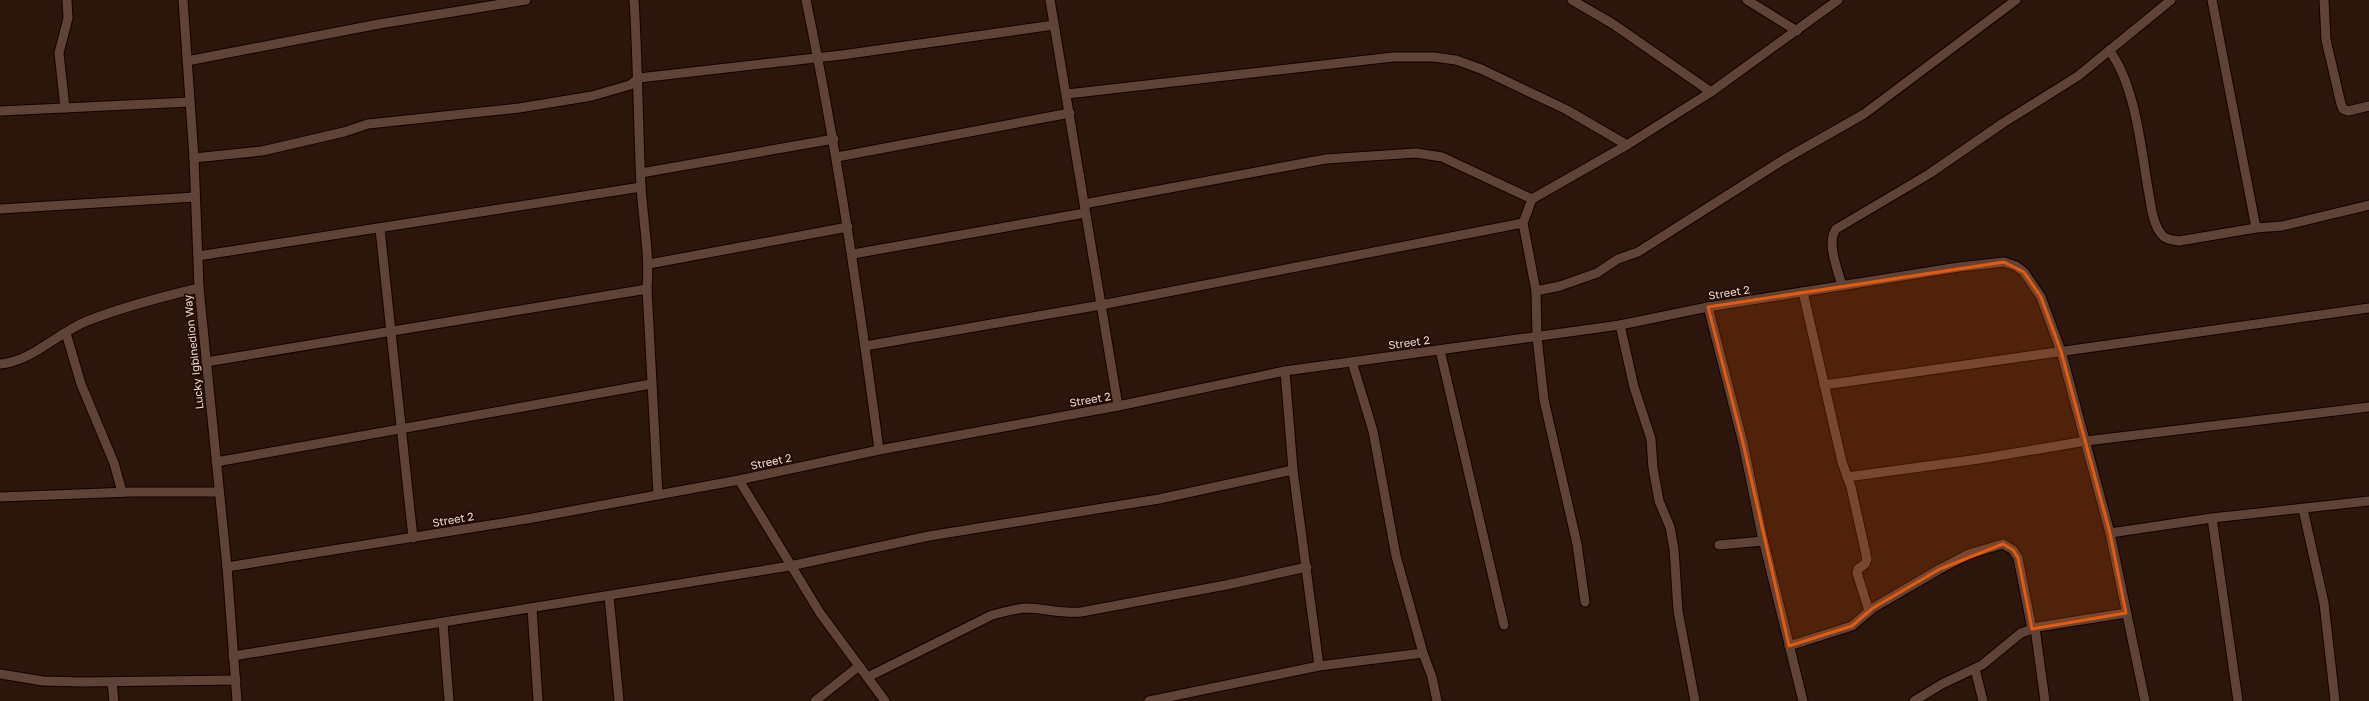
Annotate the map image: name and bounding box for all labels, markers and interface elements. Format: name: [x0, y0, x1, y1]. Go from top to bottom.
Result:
street label: Street 2: [1707, 282, 1751, 302]
street label: Lucky Igbinedion Way: [181, 294, 205, 410]
street label: Street 2: [1387, 333, 1431, 351]
street label: Street 2: [1068, 389, 1112, 409]
street label: Street 2: [749, 450, 793, 472]
street label: Street 2: [431, 509, 475, 529]

